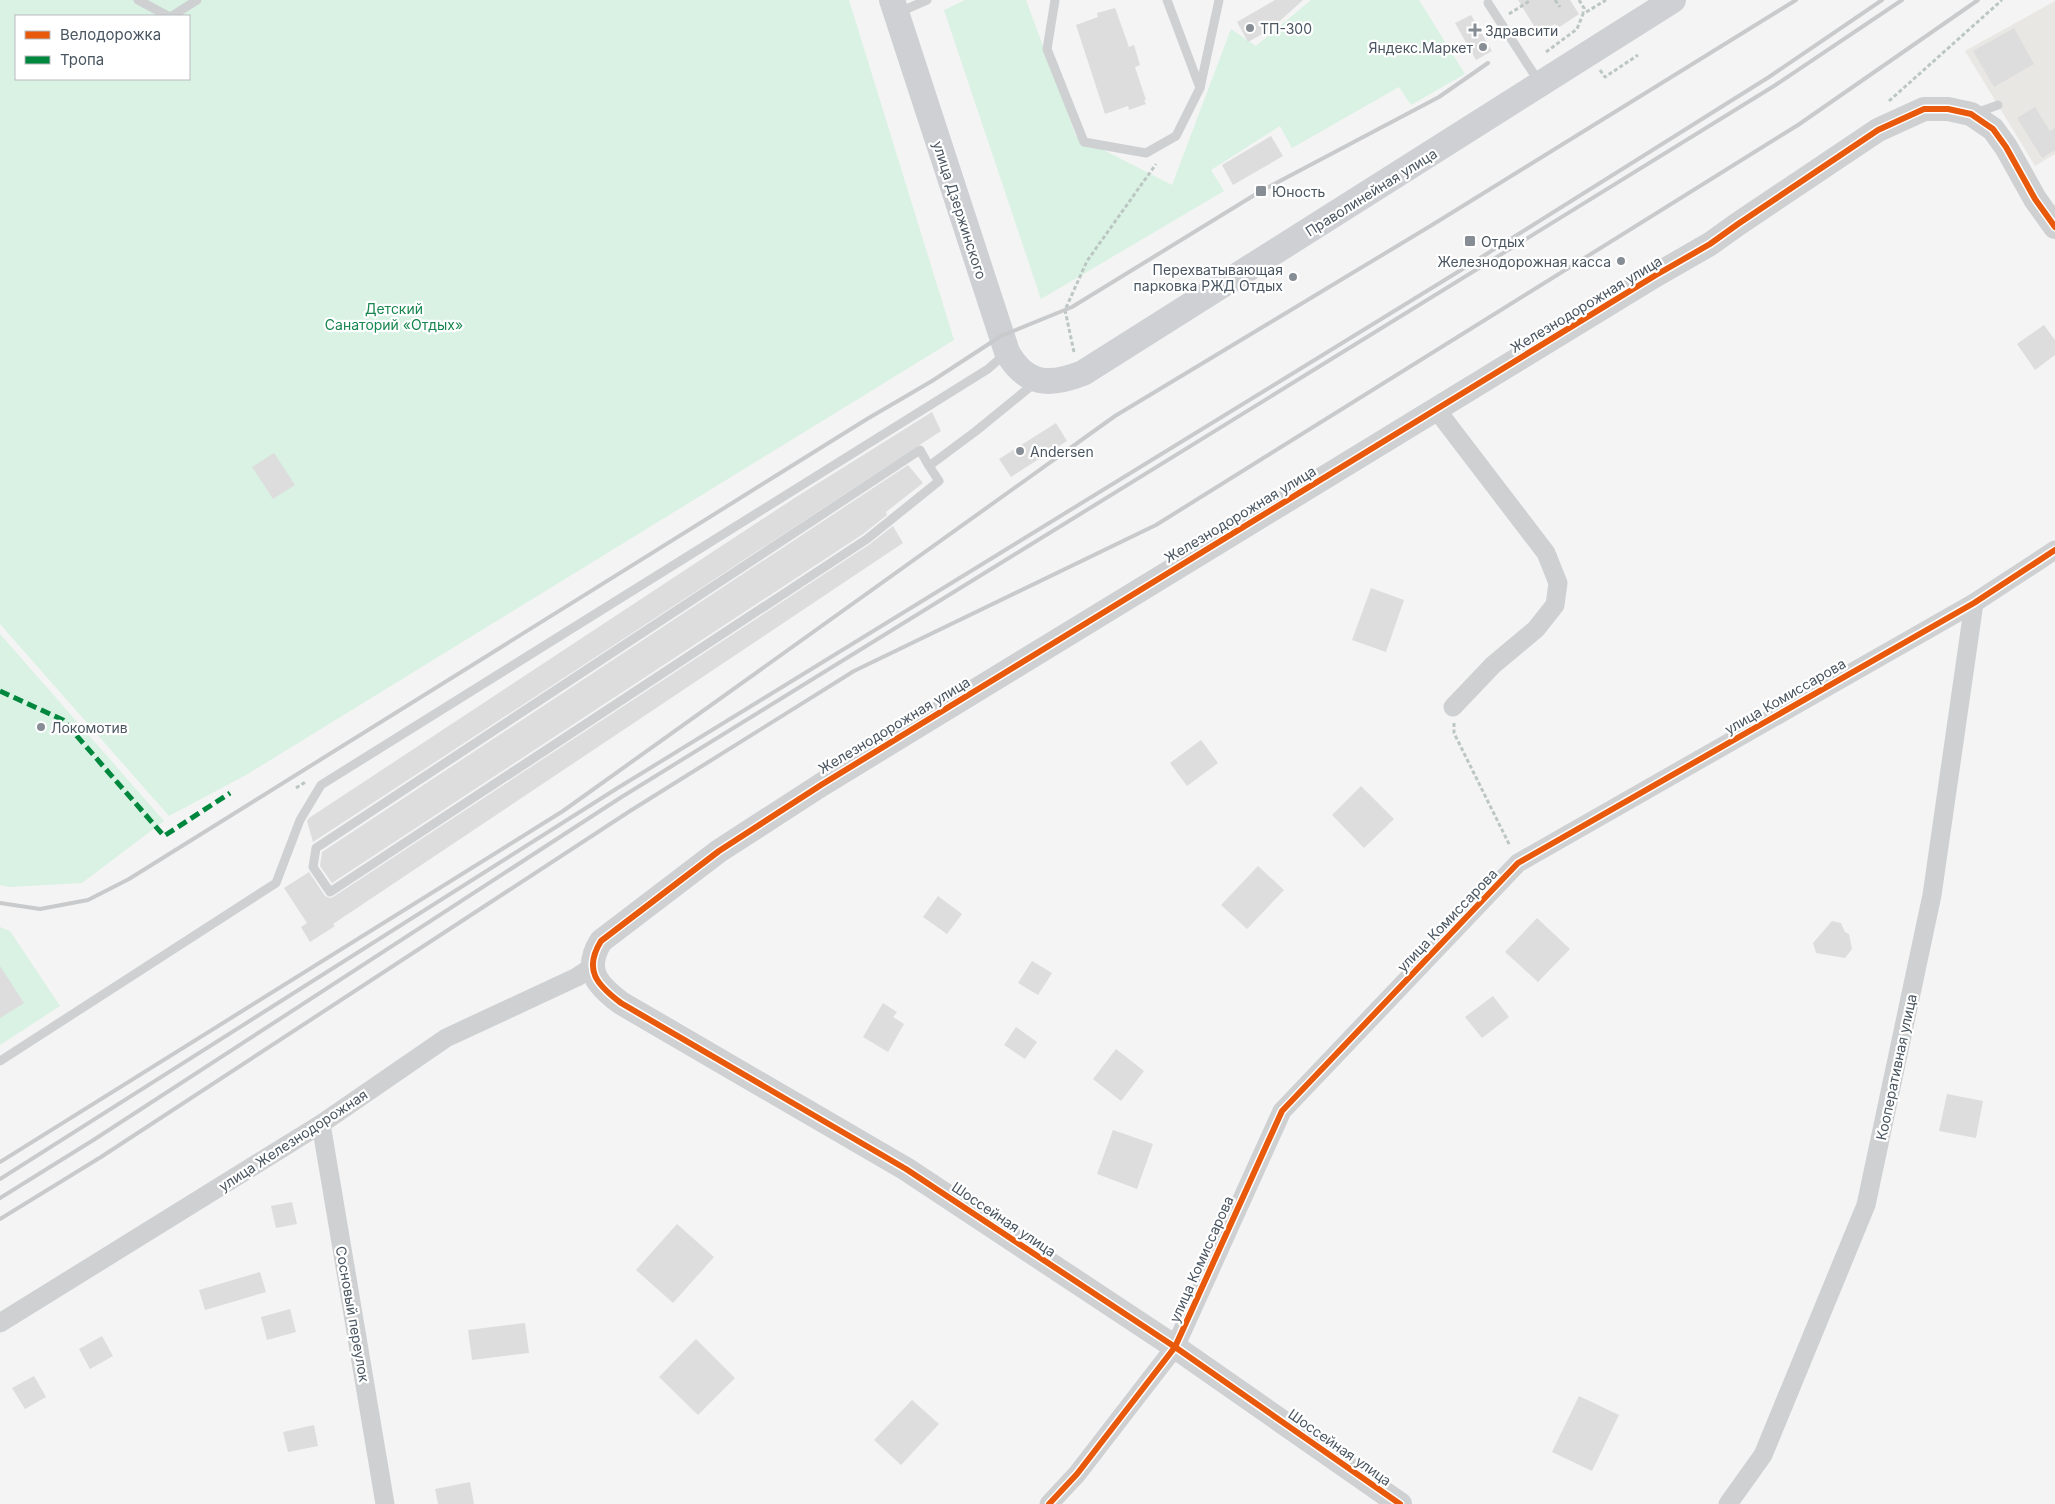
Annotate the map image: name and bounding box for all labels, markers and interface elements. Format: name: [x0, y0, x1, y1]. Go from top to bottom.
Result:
legend: [15, 15, 190, 80]
place label: ТП-300: [1260, 20, 1312, 37]
marker: ТП-300: [1244, 22, 1256, 34]
place label: Здравсити: [1485, 22, 1558, 39]
marker: Здравсити: [1469, 24, 1481, 36]
text: Велодорожка: [60, 25, 161, 44]
place label: Яндекс.Маркет: [1368, 39, 1473, 56]
marker: Яндекс.Маркет: [1477, 41, 1489, 53]
text: Тропа: [60, 50, 104, 69]
street label: улица Дзержинского: [930, 139, 990, 281]
street label: Праволинейная улица: [1302, 145, 1440, 239]
place label: Юность: [1272, 183, 1326, 200]
marker: Юность: [1254, 184, 1268, 198]
place label: Отдых: [1481, 233, 1525, 250]
marker: Отдых: [1463, 234, 1477, 248]
street label: Железнодорожная улица: [1507, 252, 1665, 356]
place label: Железнодорожная касса: [1438, 253, 1611, 270]
marker: Железнодорожная касса: [1615, 255, 1627, 267]
place label: Перехватывающая парковка РЖД Отдых: [1134, 261, 1283, 294]
marker: Перехватывающая парковка РЖД Отдых: [1287, 271, 1299, 283]
park label: Детский Санаторий «Отдых»: [325, 300, 463, 333]
place label: Andersen: [1030, 443, 1094, 460]
marker: Andersen: [1014, 445, 1026, 457]
street label: Железнодорожная улица: [1161, 462, 1319, 566]
street label: улица Комиссарова: [1722, 654, 1848, 738]
street label: Железнодорожная улица: [815, 673, 973, 777]
place label: Локомотив: [51, 719, 128, 736]
marker: Локомотив: [35, 721, 47, 733]
street label: улица Комиссарова: [1393, 865, 1501, 975]
street label: Кооперативная улица: [1872, 992, 1920, 1142]
street label: улица Железнодорожная: [215, 1086, 371, 1194]
street label: Шоссейная улица: [949, 1178, 1059, 1260]
street label: улица Комиссарова: [1165, 1193, 1237, 1325]
street label: Сосновый переулок: [333, 1245, 373, 1384]
street label: Шоссейная улица: [1285, 1405, 1395, 1489]

